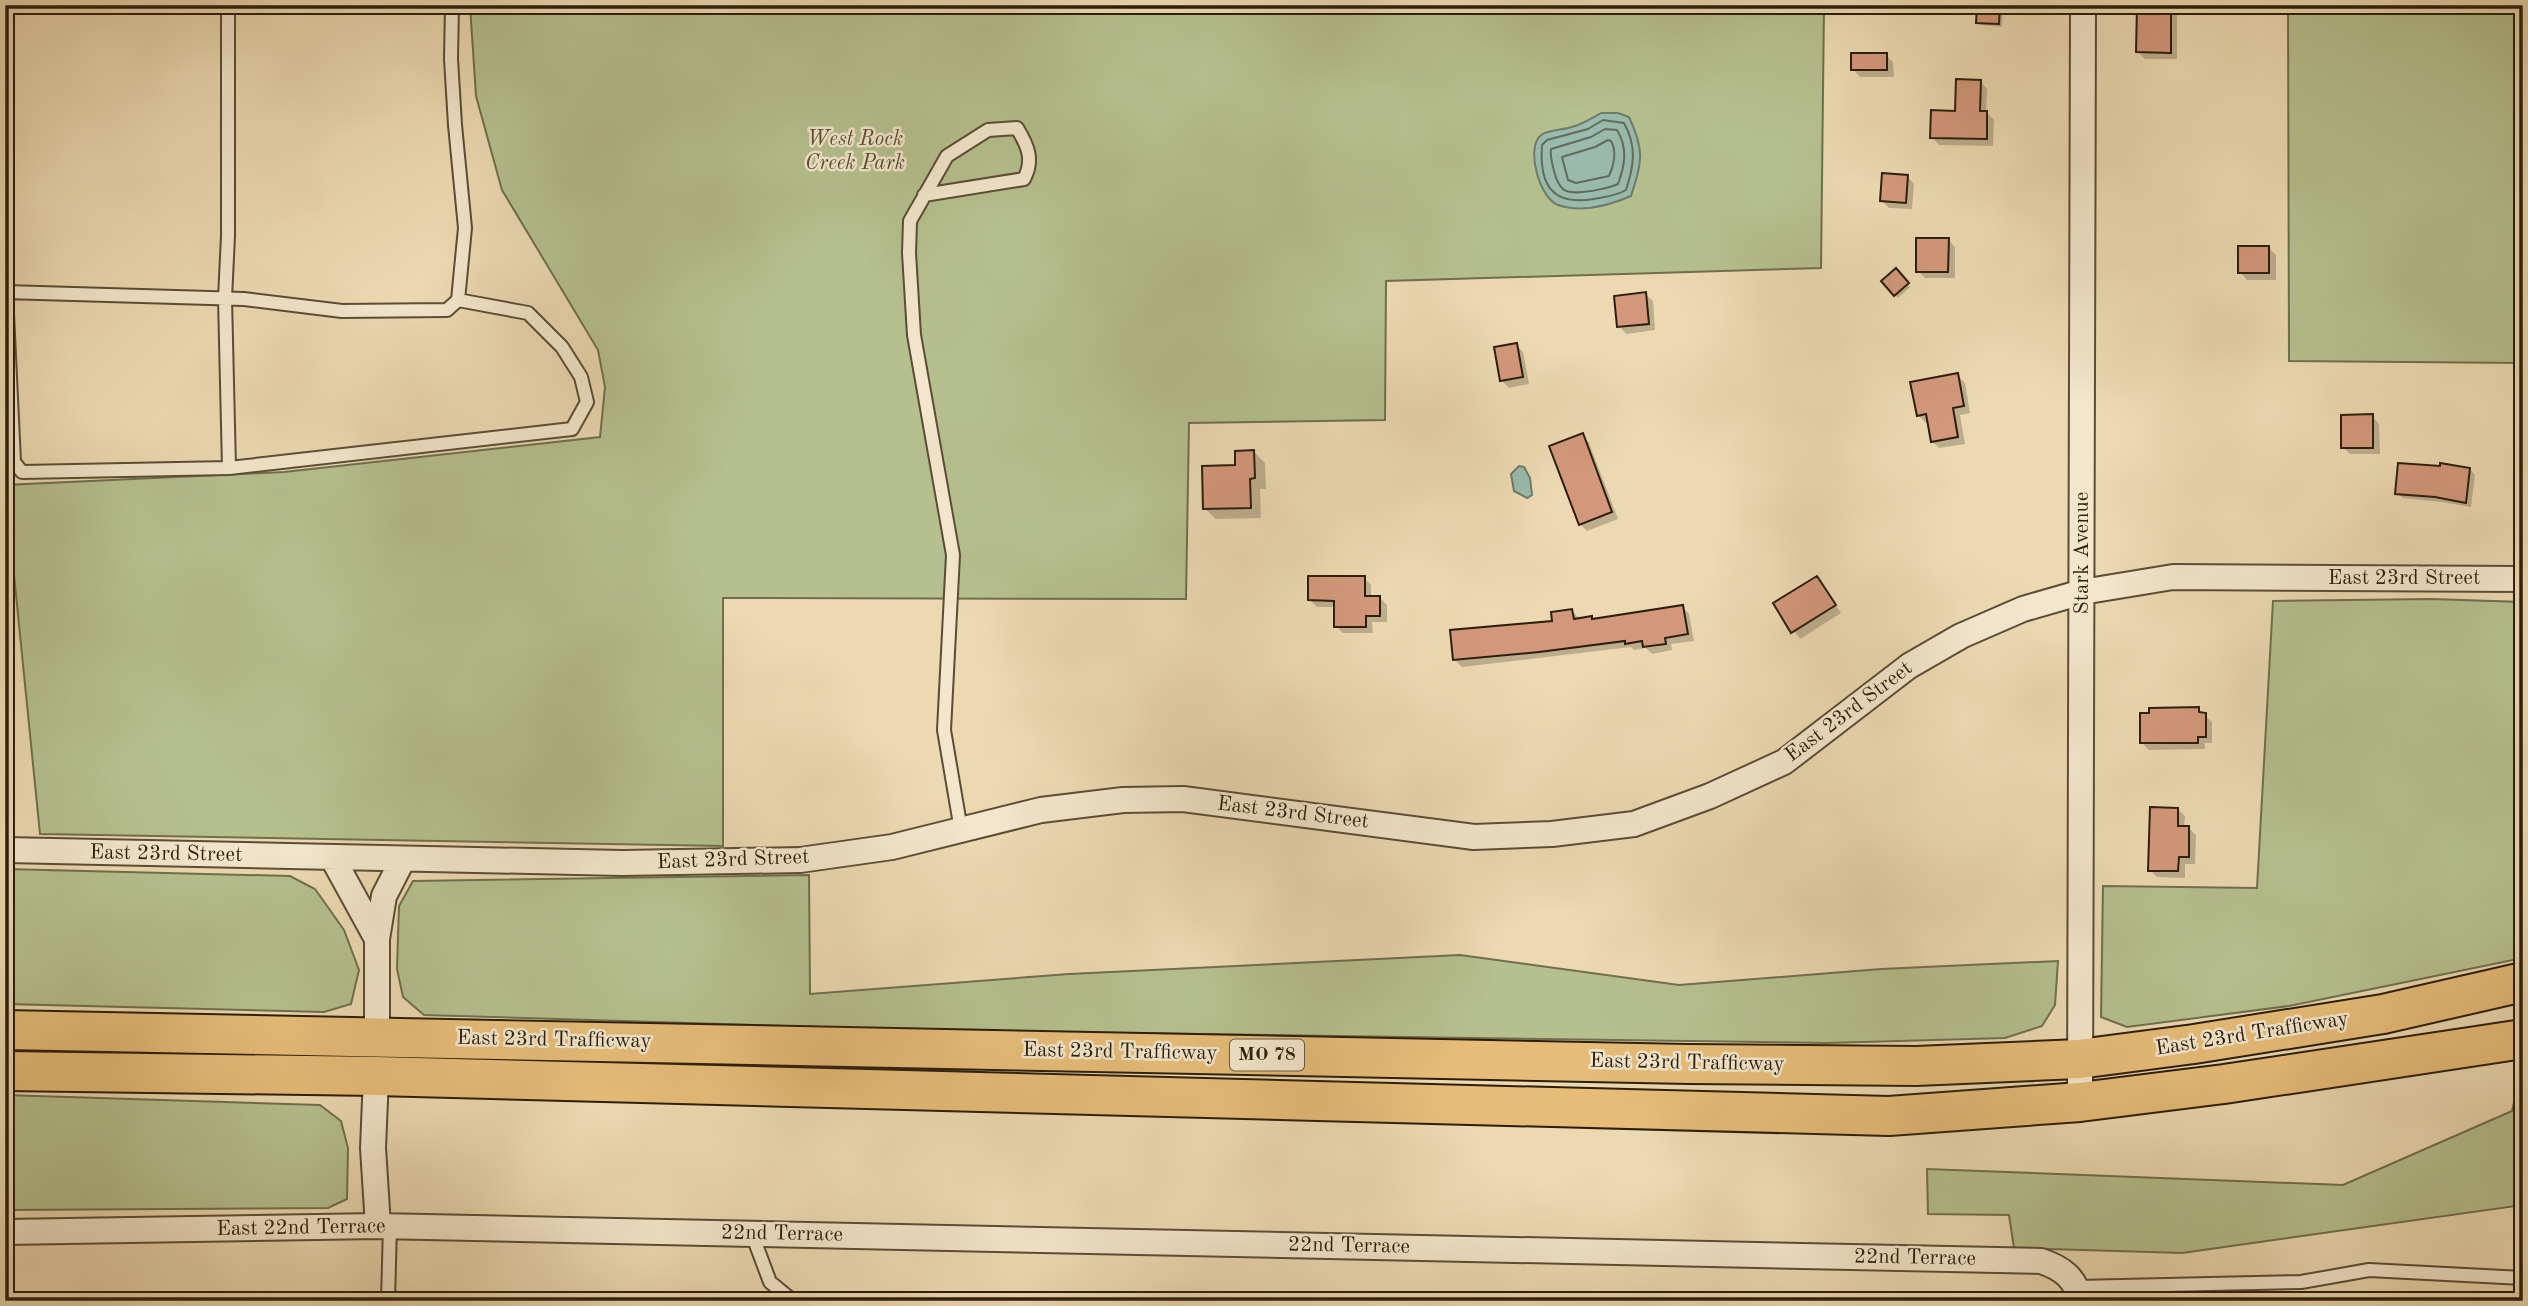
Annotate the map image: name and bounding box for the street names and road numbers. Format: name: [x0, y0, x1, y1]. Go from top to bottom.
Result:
street label: Stark Avenue: [2072, 492, 2093, 614]
street label: East 23rd Street: [2328, 568, 2480, 589]
street label: East 23rd Street: [1782, 658, 1916, 766]
street label: East 23rd Street: [1216, 793, 1370, 833]
street label: East 23rd Street: [89, 842, 243, 866]
street label: East 23rd Street: [656, 847, 810, 873]
street label: East 23rd Trafficway: [2154, 1008, 2350, 1060]
street label: East 23rd Trafficway: [456, 1028, 652, 1052]
street label: East 23rd Trafficway: [1022, 1040, 1218, 1064]
road number: MO 78: [1230, 1040, 1304, 1070]
street label: East 23rd Trafficway: [1589, 1051, 1785, 1075]
street label: East 22nd Terrace: [216, 1216, 386, 1240]
street label: 22nd Terrace: [721, 1222, 843, 1246]
street label: 22nd Terrace: [1288, 1234, 1410, 1258]
street label: 22nd Terrace: [1854, 1246, 1976, 1270]

